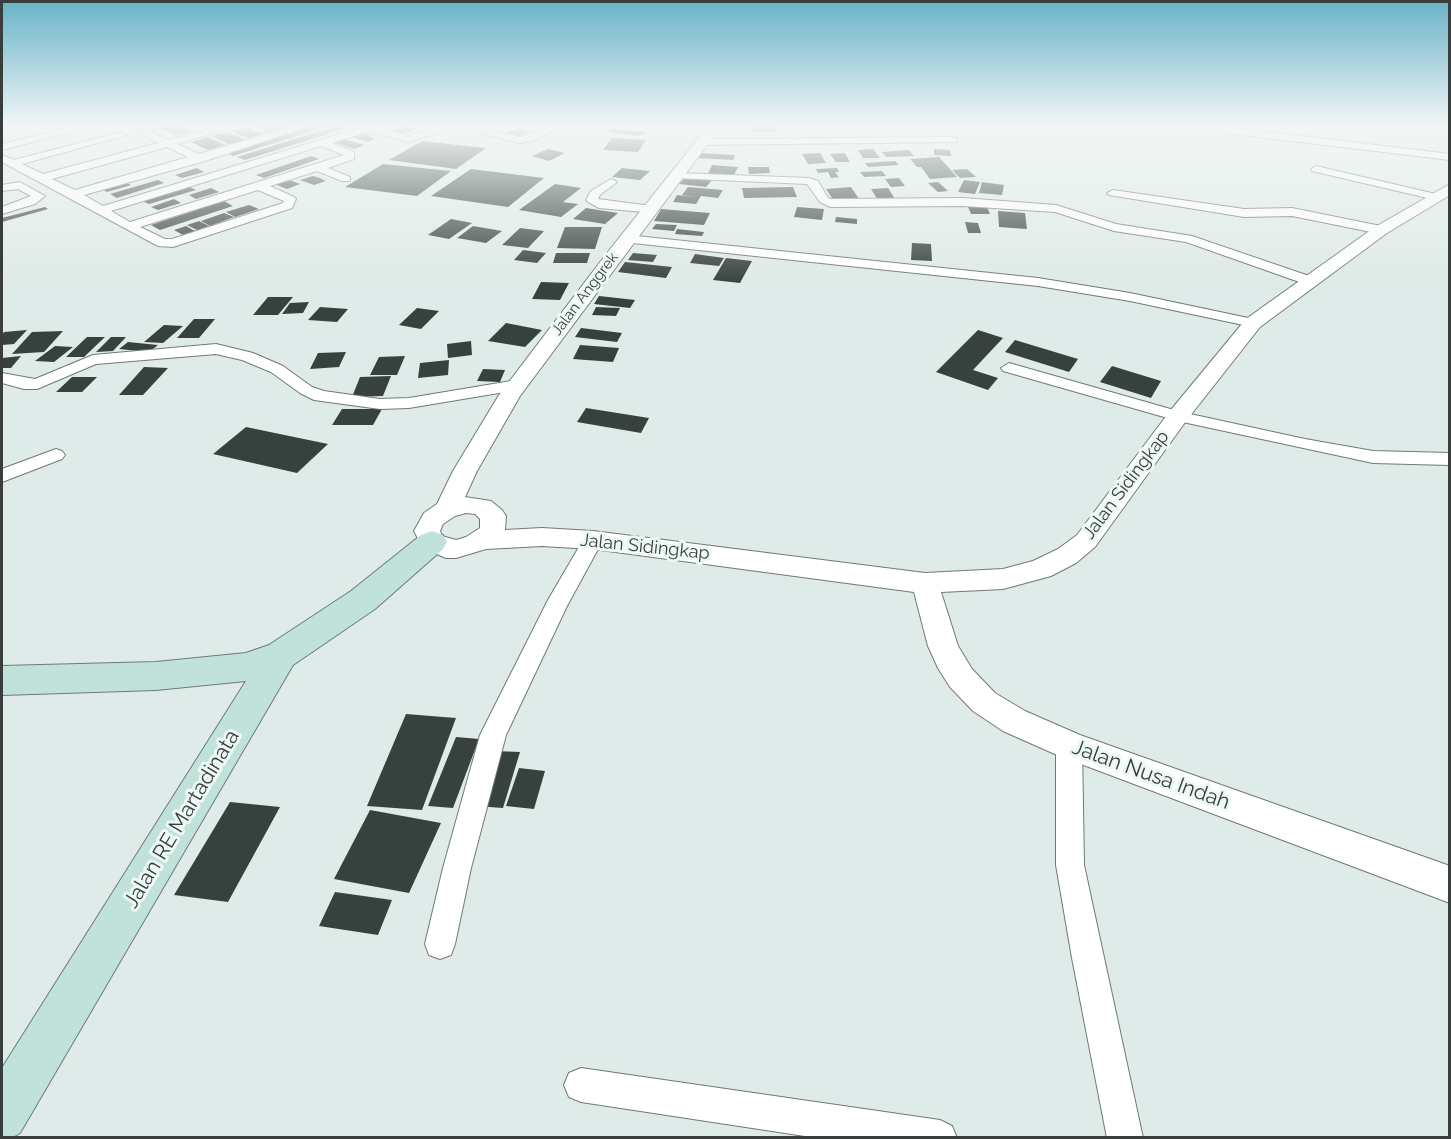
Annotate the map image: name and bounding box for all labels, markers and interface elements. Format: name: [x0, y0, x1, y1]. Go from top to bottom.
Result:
street label: Jalan Anggrek: [548, 249, 622, 339]
street label: Jalan Sidingkap: [1078, 427, 1174, 543]
street label: Jalan Sidingkap: [579, 529, 711, 565]
street label: Jalan RE Martadinata: [119, 725, 245, 913]
street label: Jalan Nusa Indah: [1069, 735, 1233, 815]

